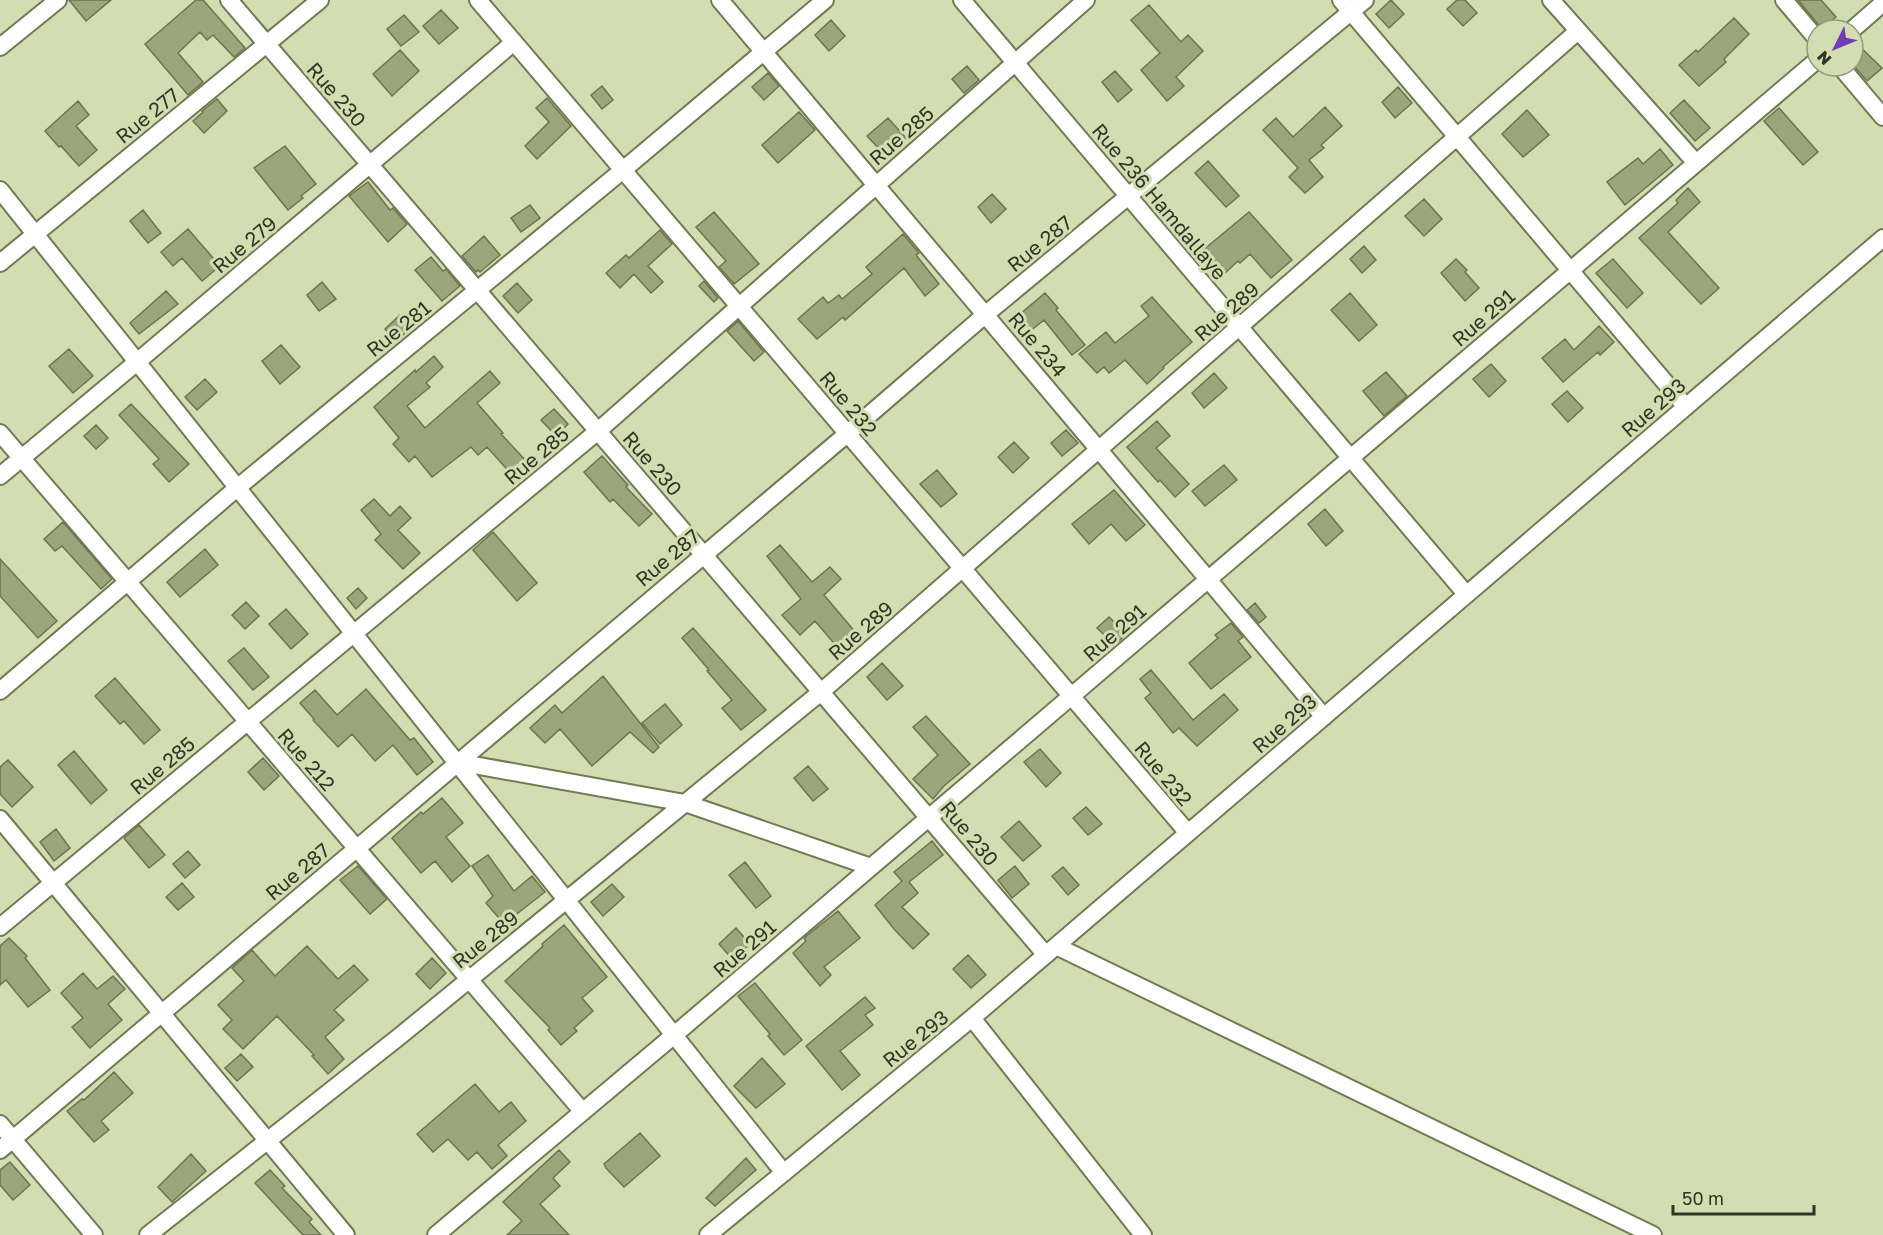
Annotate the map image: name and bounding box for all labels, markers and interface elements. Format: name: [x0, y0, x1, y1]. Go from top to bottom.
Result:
north arrow: [1805, 18, 1865, 78]
text: N: [1813, 47, 1835, 70]
street label: Rue 230: [302, 57, 372, 131]
street label: Rue 277: [110, 82, 184, 148]
street label: Rue 285: [864, 101, 938, 169]
street label: Rue 236 Hamdallaye: [1088, 118, 1232, 284]
street label: Rue 279: [207, 210, 281, 278]
street label: Rue 287: [1002, 210, 1076, 276]
street label: Rue 289: [1189, 276, 1263, 346]
street label: Rue 291: [1447, 283, 1520, 351]
street label: Rue 281: [361, 295, 435, 361]
street label: Rue 234: [1004, 307, 1072, 381]
street label: Rue 232: [815, 366, 883, 440]
street label: Rue 293: [1616, 373, 1690, 441]
street label: Rue 285: [499, 421, 573, 489]
street label: Rue 230: [618, 426, 688, 500]
street label: Rue 287: [630, 523, 704, 591]
street label: Rue 289: [823, 595, 897, 665]
street label: Rue 291: [1078, 598, 1151, 666]
street label: Rue 293: [1247, 689, 1321, 757]
street label: Rue 212: [273, 723, 341, 795]
street label: Rue 285: [125, 731, 199, 799]
street label: Rue 232: [1130, 736, 1198, 810]
street label: Rue 230: [936, 796, 1004, 870]
street label: Rue 287: [260, 837, 334, 905]
street label: Rue 289: [447, 905, 523, 973]
street label: Rue 291: [708, 914, 781, 982]
street label: Rue 293: [877, 1004, 953, 1072]
scale bar: [1673, 1178, 1814, 1216]
text: 50 m: [1682, 1187, 1724, 1209]

